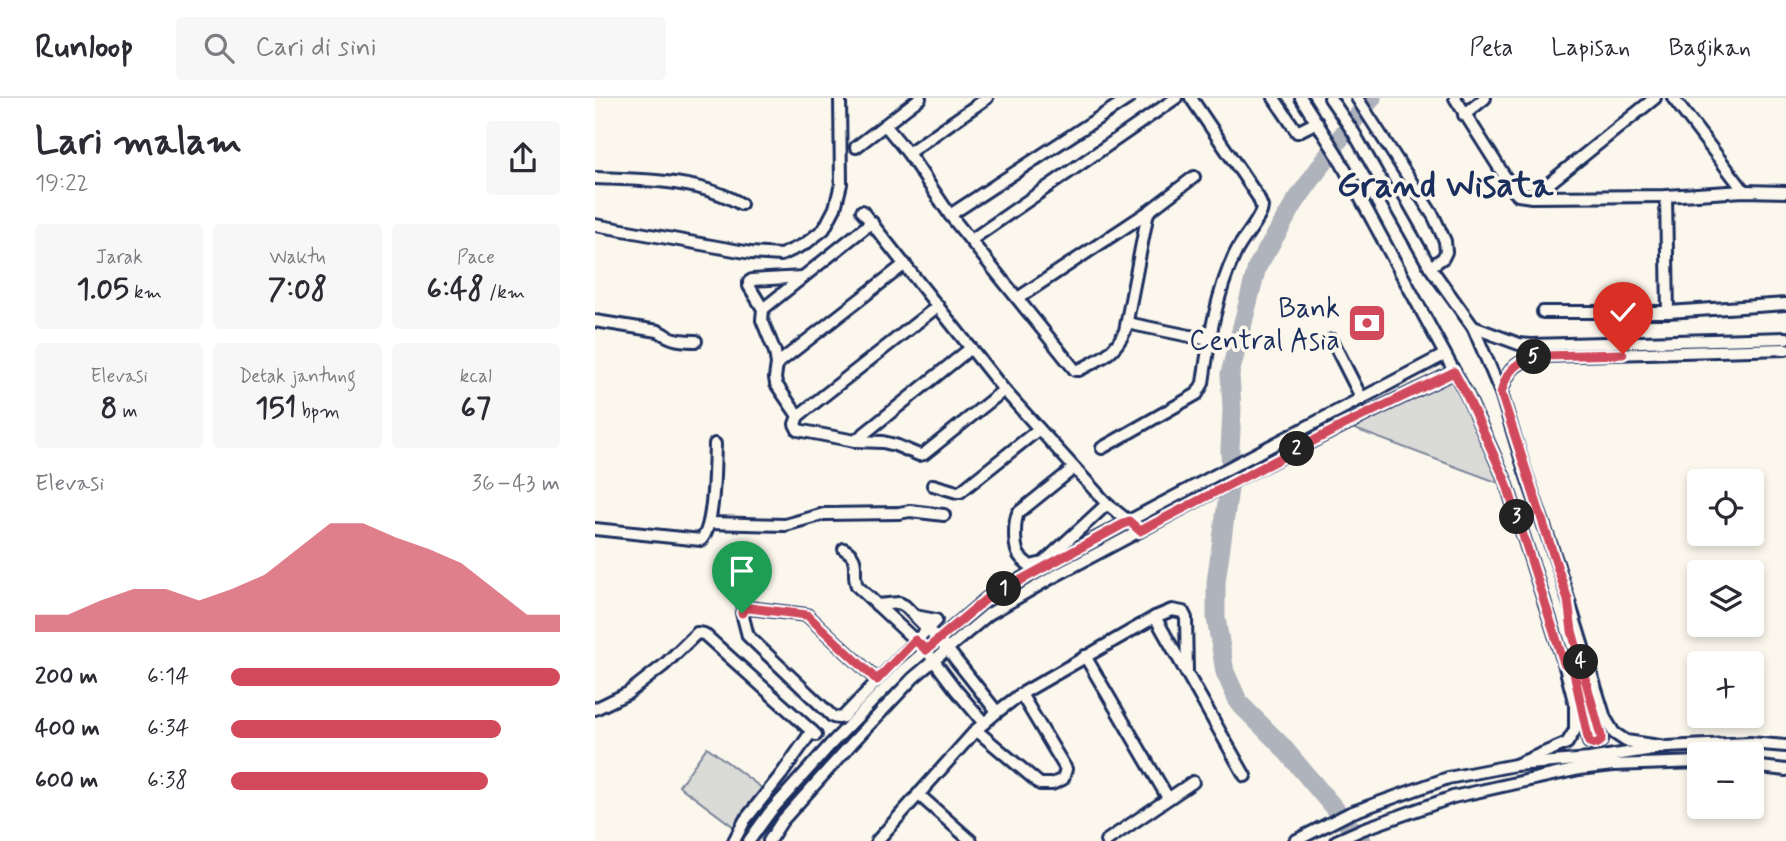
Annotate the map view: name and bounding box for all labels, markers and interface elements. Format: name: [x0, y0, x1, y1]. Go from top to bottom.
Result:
search box: [176, 17, 666, 80]
text: Runloop: [35, 26, 134, 70]
icon: search: [200, 29, 238, 67]
text: Cari di sini: [256, 31, 377, 65]
text: Peta: [1470, 33, 1513, 64]
text: Lapisan: [1551, 33, 1630, 64]
text: Bagikan: [1668, 33, 1751, 64]
text: Lari malam: [35, 118, 242, 167]
button: share: [486, 121, 560, 195]
district label: Grand Wisata: [1337, 163, 1554, 209]
text: 19:22: [35, 169, 89, 199]
text: Jarak: [96, 245, 143, 270]
text: Waktu: [269, 245, 326, 270]
text: Pace: [457, 245, 495, 270]
text: 1.05: [77, 270, 129, 309]
text: 7:08: [268, 270, 327, 309]
text: 6:48: [427, 270, 484, 309]
text: km: [129, 280, 162, 305]
text: /km: [484, 280, 525, 305]
pin: [1593, 282, 1653, 354]
place label: Bank Central Asia: [1189, 291, 1340, 360]
icon: check: [1604, 293, 1642, 331]
bank icon: Bank Central Asia: [1346, 302, 1388, 344]
pin: 5: [1517, 340, 1551, 374]
text: 5: [1528, 344, 1539, 369]
text: Elevasi: [90, 364, 148, 389]
text: Detak jantung: [239, 364, 356, 389]
text: kcal: [460, 364, 492, 389]
text: 8: [101, 389, 117, 428]
text: 151: [255, 389, 296, 428]
text: 67: [461, 389, 491, 428]
text: m: [117, 399, 138, 424]
text: bpm: [296, 399, 340, 424]
pin: 2: [1279, 432, 1315, 466]
text: 2: [1292, 436, 1301, 461]
text: Elevasi: [35, 469, 104, 499]
text: 36–43 m: [472, 469, 560, 499]
map controls: [1687, 469, 1764, 819]
button: locate: [1687, 469, 1764, 546]
pin: 3: [1499, 500, 1535, 534]
text: 3: [1512, 504, 1521, 529]
pin: [712, 541, 772, 613]
icon: arrive: [723, 552, 761, 590]
button: layers: [1687, 560, 1764, 637]
pin: 1: [987, 572, 1021, 606]
text: 1: [999, 576, 1008, 601]
pin: 4: [1563, 644, 1599, 680]
text: 4: [1575, 649, 1586, 674]
button: +: [1687, 651, 1764, 728]
text: 200 m: [35, 662, 98, 692]
text: 6:14: [147, 662, 189, 692]
text: 400 m: [35, 714, 100, 744]
text: 6:34: [147, 714, 189, 744]
button: −: [1687, 742, 1764, 819]
text: 600 m: [35, 766, 98, 796]
text: 6:38: [147, 766, 188, 796]

